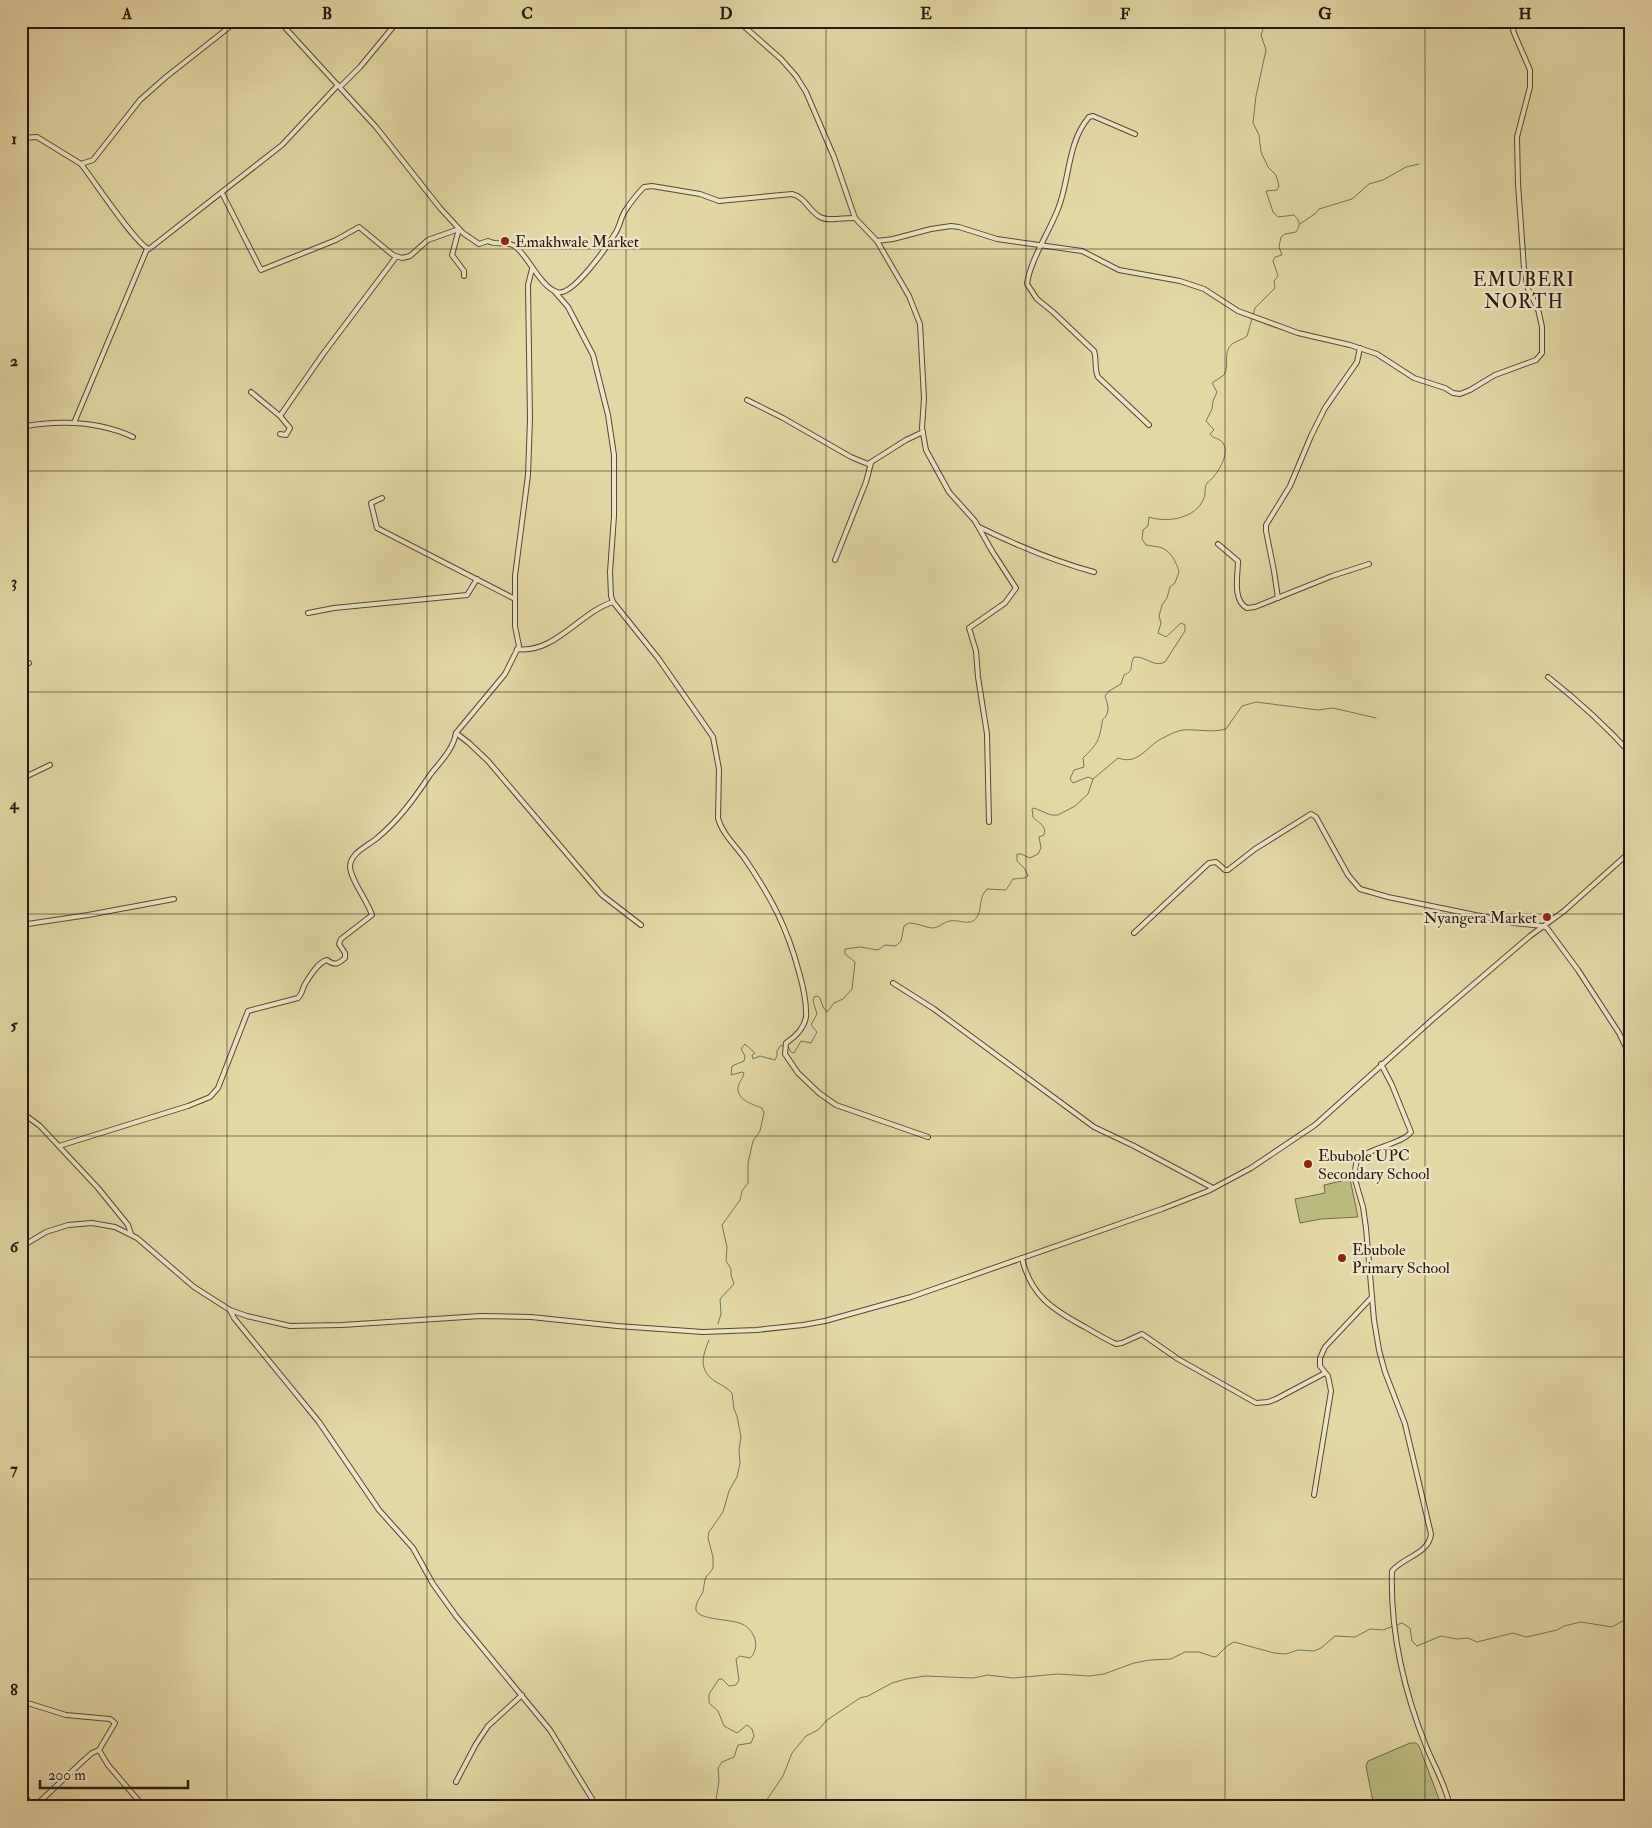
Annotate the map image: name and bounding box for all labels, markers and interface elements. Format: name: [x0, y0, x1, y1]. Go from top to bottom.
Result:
text: A: [121, 4, 133, 24]
text: B: [322, 4, 332, 24]
text: C: [521, 4, 533, 24]
text: D: [719, 4, 733, 24]
text: E: [920, 4, 932, 24]
text: F: [1120, 4, 1130, 24]
text: G: [1318, 4, 1332, 24]
text: H: [1518, 4, 1532, 24]
text: 1: [11, 129, 17, 149]
place label: Emakhwale Market: [515, 232, 639, 252]
marker: Emakhwale Market: [499, 235, 511, 247]
district label: EMUBERI NORTH: [1473, 268, 1575, 314]
text: 2: [10, 351, 18, 371]
text: 3: [11, 572, 17, 592]
text: 4: [9, 794, 20, 814]
place label: Nyangera Market: [1424, 908, 1537, 928]
marker: Nyangera Market: [1541, 911, 1553, 923]
text: 5: [10, 1015, 18, 1035]
place label: Ebubole UPC Secondary School: [1318, 1146, 1430, 1184]
marker: Ebubole UPC Secondary School: [1302, 1158, 1314, 1170]
text: 6: [10, 1237, 20, 1257]
place label: Ebubole Primary School: [1352, 1240, 1450, 1278]
marker: Ebubole Primary School: [1336, 1252, 1348, 1264]
text: 7: [10, 1459, 18, 1479]
text: 8: [10, 1680, 18, 1700]
scale bar: [40, 1758, 188, 1790]
text: 200 m: [48, 1766, 86, 1785]

